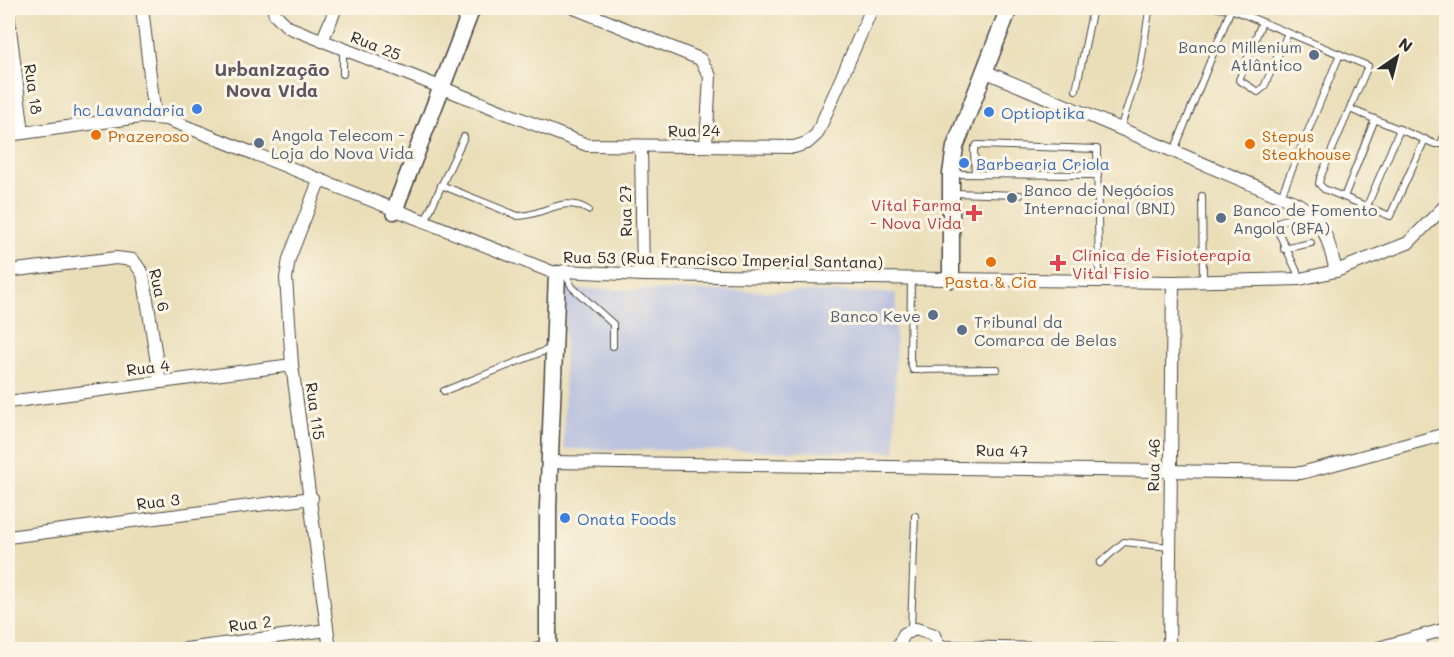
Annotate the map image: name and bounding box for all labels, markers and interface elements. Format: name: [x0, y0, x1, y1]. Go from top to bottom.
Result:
street label: Rua 25: [348, 25, 404, 65]
north arrow: [1367, 27, 1427, 87]
text: N: [1395, 32, 1417, 56]
place label: Banco Millenium Atlântico: [1178, 36, 1302, 75]
marker: Banco Millenium Atlântico: [1307, 48, 1321, 62]
district label: Urbanização Nova Vida: [215, 57, 330, 102]
street label: Rua 18: [20, 62, 48, 116]
place label: hc Lavandaria: [73, 99, 185, 120]
marker: hc Lavandaria: [190, 102, 204, 116]
place label: Optioptika: [1001, 102, 1085, 123]
marker: Optioptika: [982, 105, 996, 119]
street label: Rua 24: [668, 119, 721, 141]
place label: Angola Telecom - Loja do Nova Vida: [271, 124, 414, 163]
place label: Prazeroso: [108, 125, 189, 146]
place label: Stepus Steakhouse: [1262, 125, 1351, 164]
marker: Prazeroso: [89, 128, 103, 142]
marker: Angola Telecom - Loja do Nova Vida: [252, 136, 266, 150]
marker: Stepus Steakhouse: [1243, 137, 1257, 151]
place label: Barbearia Criola: [976, 153, 1110, 174]
marker: Barbearia Criola: [957, 156, 971, 170]
place label: Banco de Negócios Internacional (BNI): [1024, 179, 1175, 218]
street label: Rua 27: [614, 185, 636, 237]
marker: Banco de Negócios Internacional (BNI): [1005, 191, 1019, 205]
place label: Vital Farma - Nova Vida: [870, 194, 962, 233]
place label: Banco de Fomento Angola (BFA): [1233, 199, 1377, 238]
marker: Vital Farma - Nova Vida: [967, 206, 981, 220]
marker: Banco de Fomento Angola (BFA): [1214, 211, 1228, 225]
place label: Clínica de Fisioterapia Vital Fisio: [1072, 244, 1252, 283]
street label: Rua 53 (Rua Francisco Imperial Santana): [563, 246, 883, 272]
marker: Clínica de Fisioterapia Vital Fisio: [1049, 254, 1067, 272]
marker: Pasta & Cia: [984, 255, 998, 269]
street label: Rua 6: [145, 266, 175, 314]
place label: Pasta & Cia: [945, 271, 1037, 292]
place label: Banco Keve: [830, 305, 921, 326]
marker: Banco Keve: [926, 308, 940, 322]
place label: Tribunal da Comarca de Belas: [974, 311, 1117, 350]
marker: Tribunal da Comarca de Belas: [955, 323, 969, 337]
street label: Rua 4: [125, 354, 171, 380]
street label: Rua 115: [302, 381, 330, 441]
street label: Rua 46: [1142, 438, 1164, 492]
street label: Rua 47: [976, 439, 1028, 461]
street label: Rua 3: [135, 488, 181, 514]
place label: Onata Foods: [577, 508, 676, 529]
marker: Onata Foods: [558, 511, 572, 525]
street label: Rua 2: [227, 610, 273, 636]

